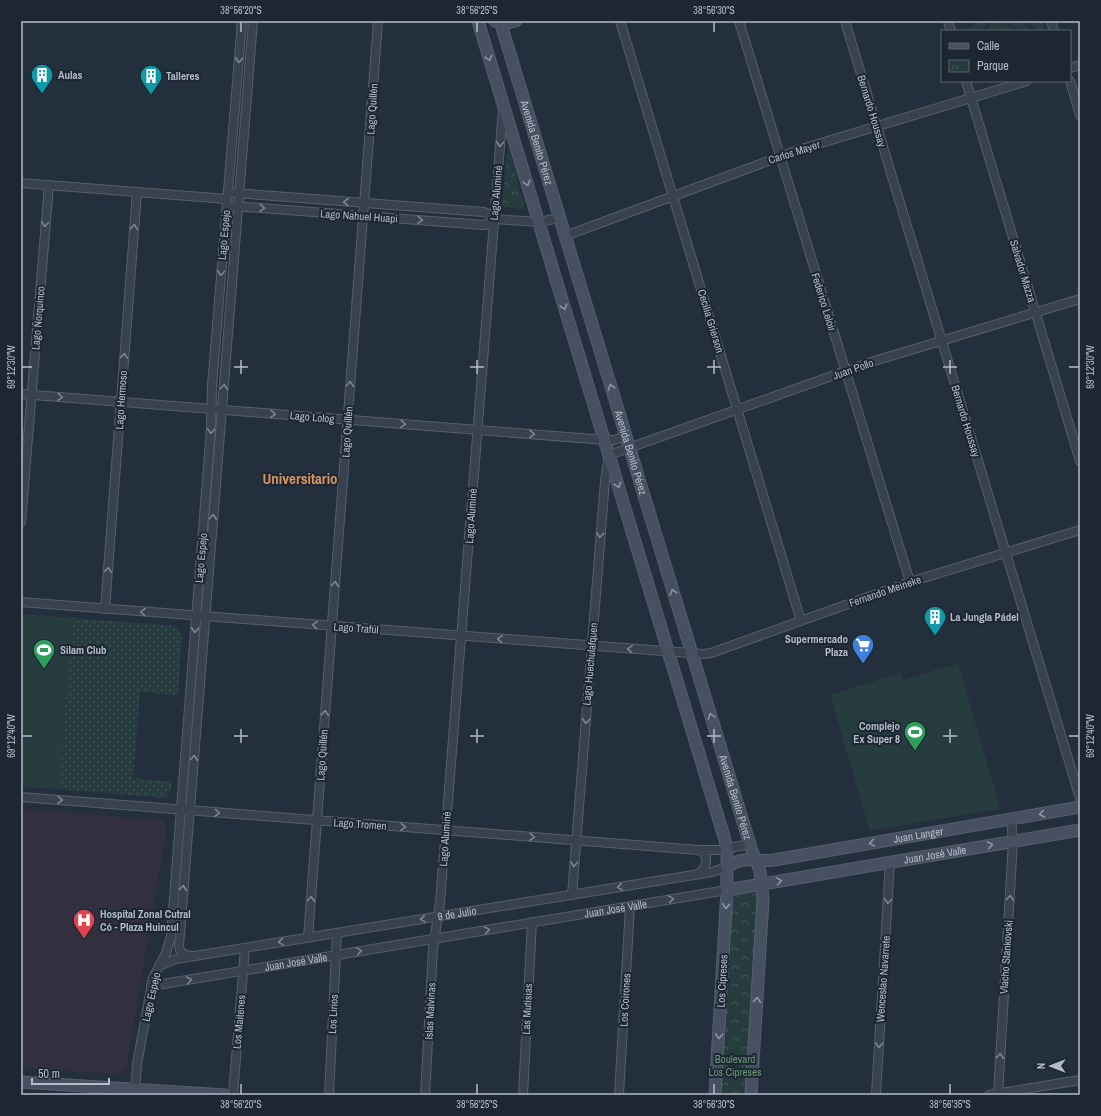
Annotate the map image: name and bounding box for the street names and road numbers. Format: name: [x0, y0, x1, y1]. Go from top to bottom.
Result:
street label: Bernardo Houssay: [854, 73, 890, 149]
street label: Lago Quillén: [363, 83, 381, 135]
street label: Avenida Benito Pérez: [517, 98, 556, 187]
street label: Carlos Mayer: [766, 137, 822, 167]
street label: Lago Aluminé: [487, 165, 505, 221]
street label: Lago Nahuel Huapi: [320, 206, 398, 226]
street label: Lago Espejo: [215, 209, 233, 261]
street label: Salvador Mazza: [1007, 238, 1039, 304]
street label: Federico Leloir: [809, 271, 839, 333]
street label: Lago Ñorquinco: [28, 285, 48, 351]
street label: Cecilia Grierson: [695, 288, 727, 354]
street label: Juan Pollo: [831, 356, 875, 382]
street label: Lago Hermoso: [112, 370, 130, 430]
street label: Bernardo Houssay: [948, 383, 984, 459]
street label: Lago Quillén: [338, 406, 356, 458]
street label: Lago Lolog: [289, 408, 335, 426]
street label: Avenida Benito Pérez: [611, 408, 651, 497]
street label: Lago Aluminé: [462, 488, 480, 544]
street label: Lago Espejo: [192, 532, 210, 584]
street label: Fernando Meineke: [847, 572, 923, 610]
street label: Lago Trafúl: [333, 619, 379, 637]
street label: Lago Huechulafquen: [579, 622, 601, 706]
street label: Lago Quillén: [313, 729, 331, 781]
street label: Avenida Benito Pérez: [716, 752, 755, 842]
street label: Lago Aluminé: [436, 811, 454, 867]
street label: Lago Tromen: [333, 815, 387, 833]
street label: Juan Langer: [892, 824, 944, 846]
street label: Juan José Valle: [903, 842, 967, 867]
street label: Juan José Valle: [583, 896, 648, 921]
street label: 9 de Julio: [436, 903, 477, 923]
street label: Vlacho Stankovski: [996, 919, 1016, 995]
street label: Wenceslao Navarrete: [873, 935, 893, 1023]
street label: Juan José Valle: [264, 950, 328, 974]
street label: Los Cipreses: [714, 954, 730, 1008]
street label: Lago Espejo: [139, 971, 163, 1023]
street label: Los Coirones: [617, 972, 633, 1027]
street label: Islas Malvinas: [422, 982, 439, 1040]
street label: Las Mutisias: [519, 983, 535, 1035]
street label: Los Lirios: [325, 993, 341, 1034]
street label: Los Maitenes: [230, 994, 248, 1050]

